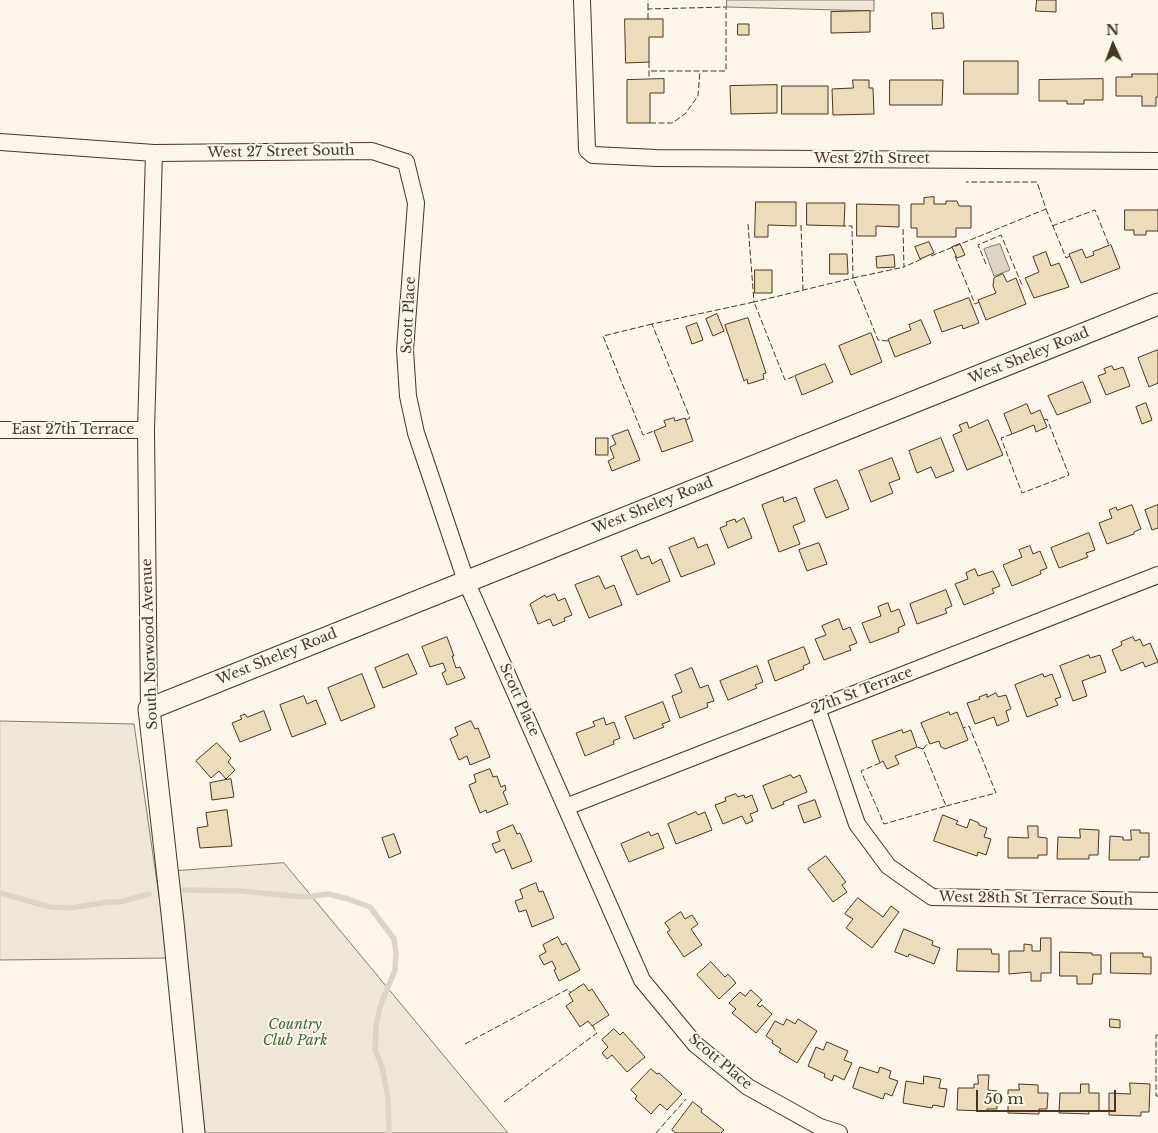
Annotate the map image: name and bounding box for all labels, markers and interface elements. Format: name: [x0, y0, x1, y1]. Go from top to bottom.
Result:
north arrow: [1088, 20, 1138, 70]
text: N: [1106, 21, 1119, 39]
street label: West 27 Street South: [207, 142, 355, 162]
street label: West 27th Street: [814, 151, 930, 167]
street label: Scott Place: [399, 276, 419, 354]
street label: West Sheley Road: [966, 324, 1092, 388]
street label: East 27th Terrace: [12, 422, 134, 438]
street label: West Sheley Road: [590, 474, 716, 538]
street label: South Norwood Avenue: [139, 558, 161, 730]
street label: West Sheley Road: [214, 625, 340, 689]
street label: Scott Place: [496, 661, 542, 739]
street label: 27th St Terrace: [809, 664, 915, 718]
street label: West 28th St Terrace South: [939, 889, 1133, 909]
park label: Country Club Park: [263, 1017, 327, 1050]
street label: Scott Place: [685, 1031, 755, 1093]
scale bar: [978, 1080, 1118, 1112]
text: 50 m: [984, 1089, 1024, 1108]

